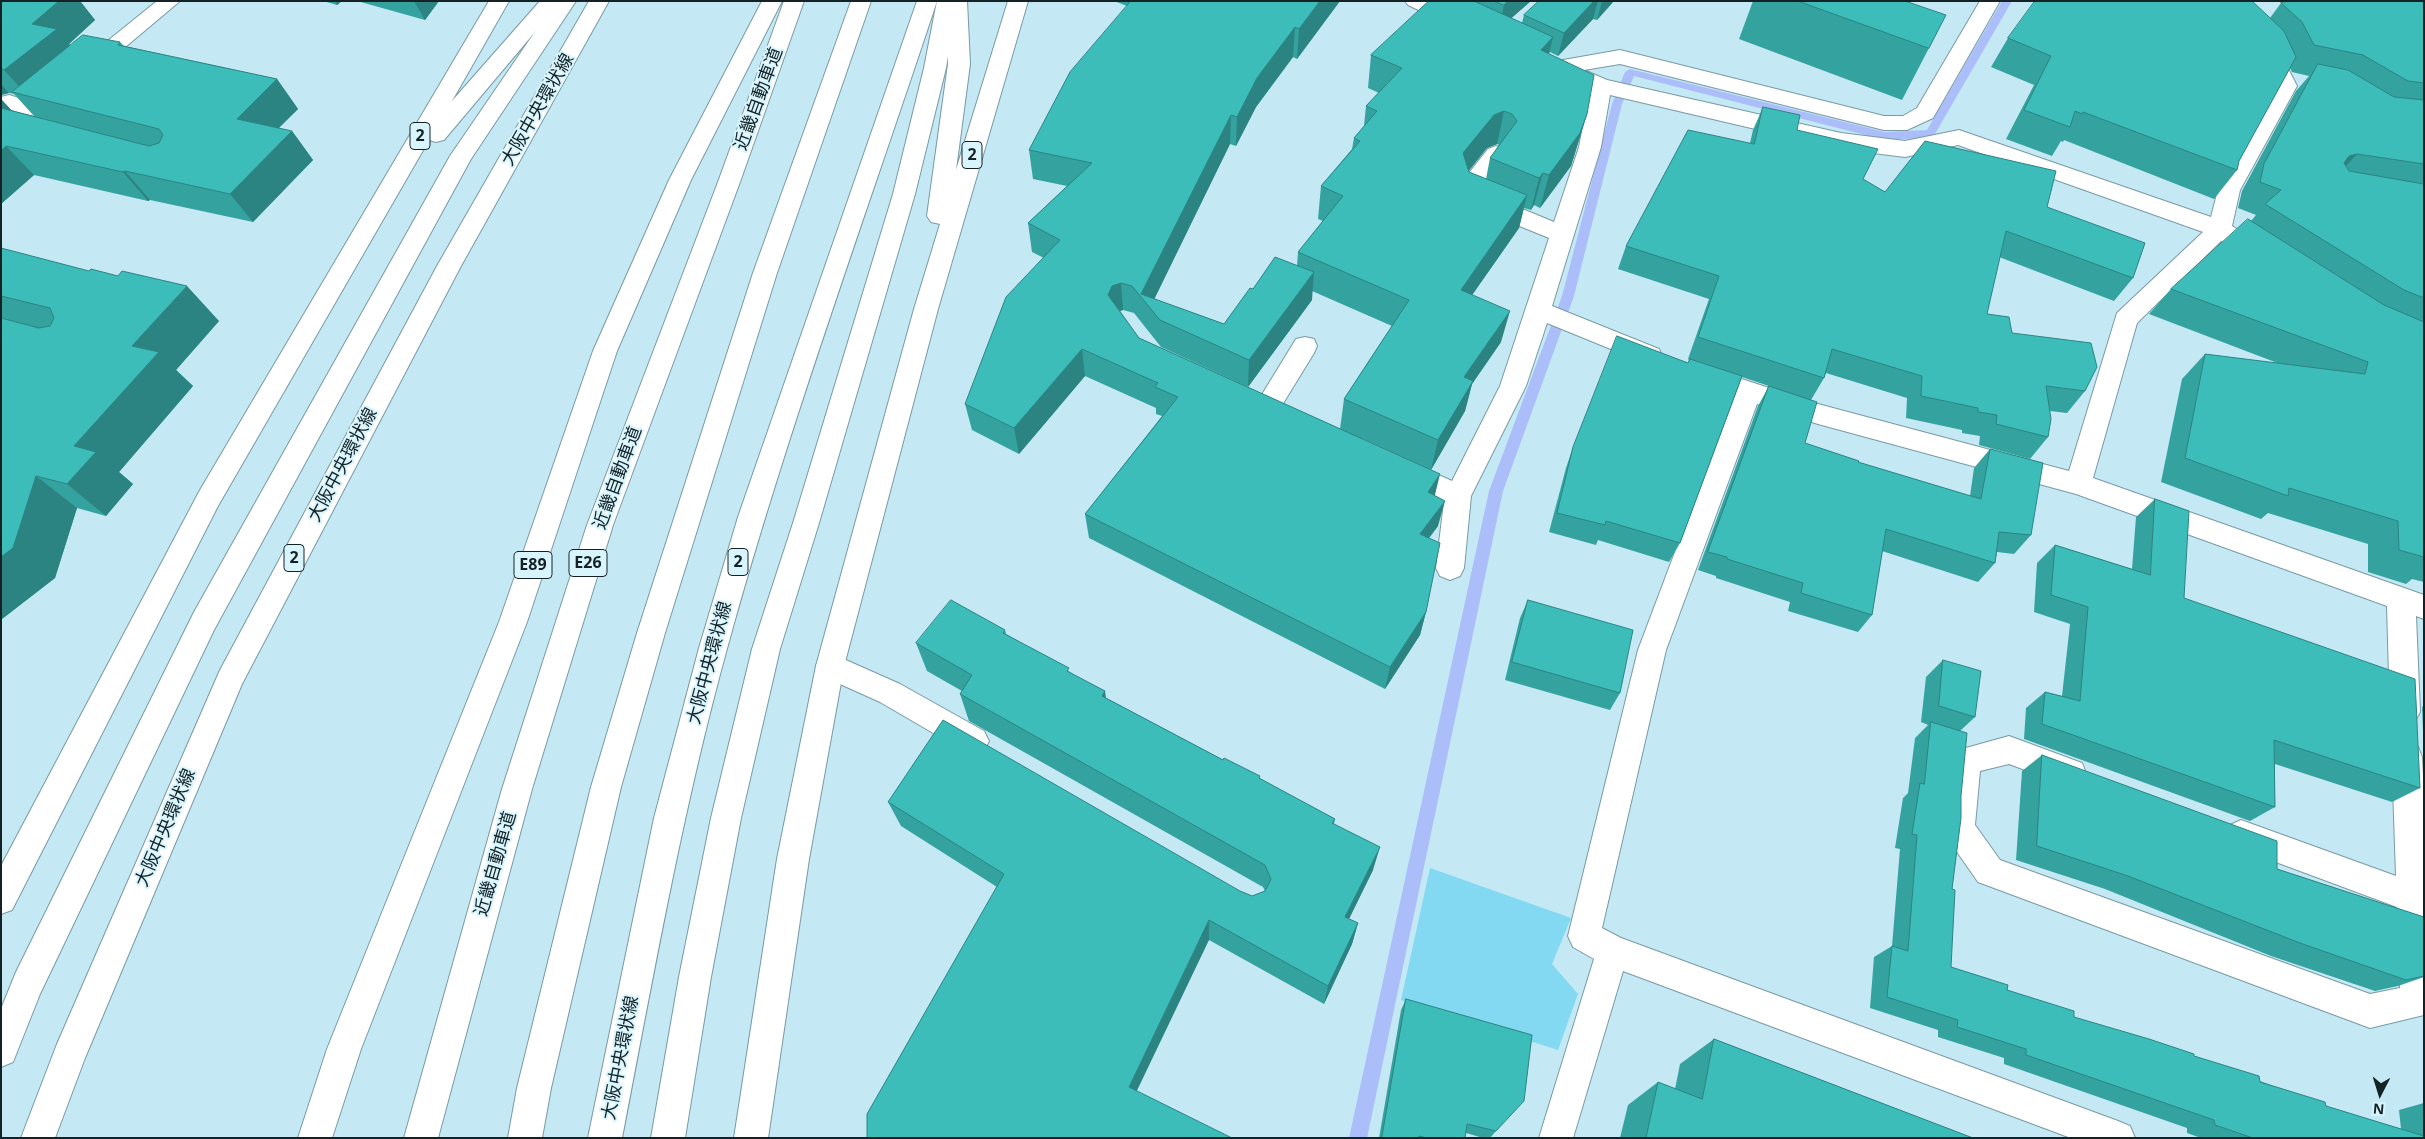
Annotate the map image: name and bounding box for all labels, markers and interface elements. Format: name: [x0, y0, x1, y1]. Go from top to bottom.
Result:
street label: 近畿自動車道: [730, 45, 788, 153]
street label: 大阪中央環状線: [497, 50, 579, 170]
road number: 2: [410, 122, 430, 150]
road number: 2: [962, 142, 982, 168]
street label: 大阪中央環状線: [304, 404, 382, 526]
street label: 近畿自動車道: [589, 424, 647, 532]
road number: 2: [284, 544, 304, 572]
road number: 2: [728, 548, 748, 576]
road number: E26: [569, 550, 607, 576]
road number: E89: [514, 552, 552, 578]
street label: 大阪中央環状線: [683, 599, 737, 727]
street label: 大阪中央環状線: [131, 766, 201, 890]
street label: 近畿自動車道: [471, 809, 521, 919]
street label: 大阪中央環状線: [598, 994, 644, 1122]
north arrow: [2355, 1069, 2405, 1119]
text: N: [2372, 1099, 2385, 1119]

